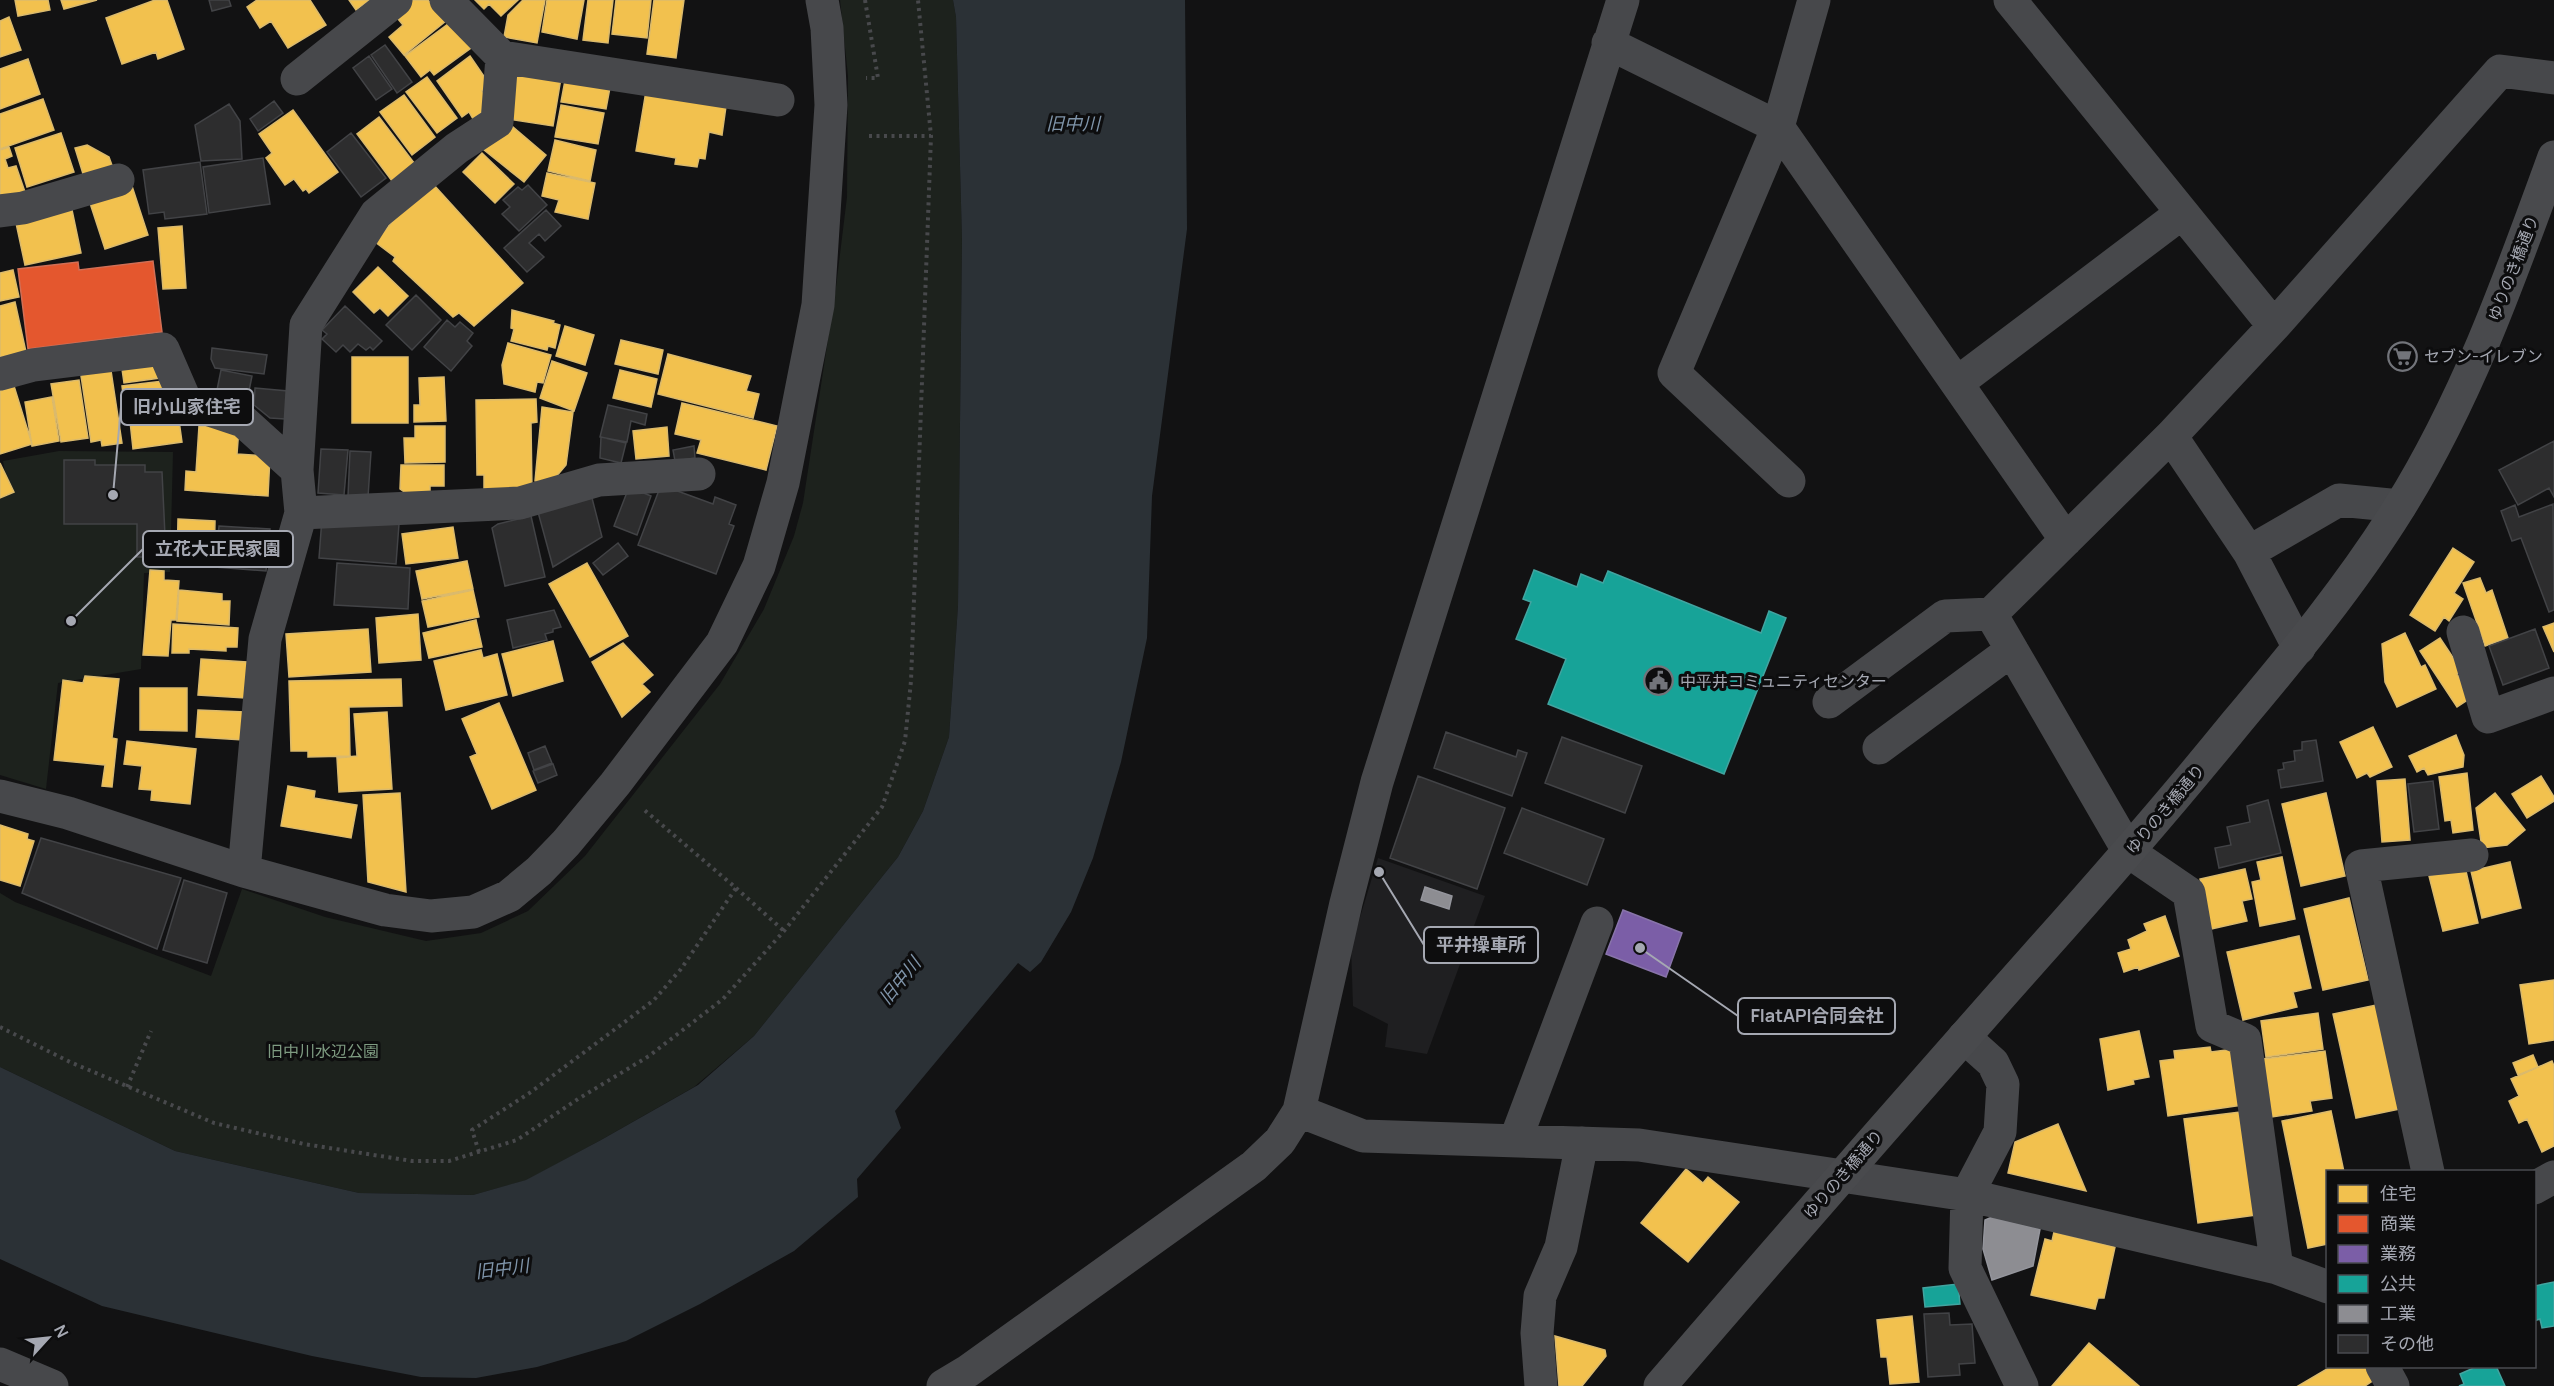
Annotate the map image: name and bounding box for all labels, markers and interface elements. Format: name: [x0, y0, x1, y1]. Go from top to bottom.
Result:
water label: 旧中川: [1046, 111, 1102, 135]
street label: ゆりのき橋通り: [2483, 212, 2543, 324]
supermarket icon: セブン-イレブン: [2387, 340, 2419, 372]
place label: セブン-イレブン: [2424, 345, 2543, 367]
callout: 旧小山家住宅: [121, 389, 253, 425]
text: 旧小山家住宅: [133, 394, 241, 418]
callout: 立花大正民家園: [143, 531, 293, 567]
text: 立花大正民家園: [155, 536, 281, 560]
public building icon: 中平井コミュニティセンター: [1643, 665, 1675, 697]
place label: 中平井コミュニティセンター: [1680, 670, 1887, 692]
street label: ゆりのき橋通り: [2121, 759, 2209, 859]
callout: 平井操車所: [1424, 927, 1538, 963]
text: 平井操車所: [1436, 932, 1526, 956]
water label: 旧中川: [873, 950, 927, 1009]
callout: FlatAPI合同会社: [1738, 998, 1895, 1034]
text: FlatAPI合同会社: [1750, 1003, 1884, 1027]
park label: 旧中川水辺公園: [267, 1040, 379, 1062]
street label: ゆりのき橋通り: [1798, 1125, 1888, 1223]
legend: [2326, 1170, 2536, 1368]
text: 住宅: [2380, 1181, 2416, 1205]
text: 商業: [2380, 1211, 2416, 1235]
text: 業務: [2380, 1241, 2416, 1265]
water label: 旧中川: [474, 1253, 532, 1283]
text: 公共: [2380, 1271, 2416, 1295]
text: 工業: [2380, 1301, 2416, 1325]
north arrow: [18, 1308, 78, 1368]
text: N: [49, 1321, 74, 1341]
text: その他: [2380, 1331, 2434, 1355]

